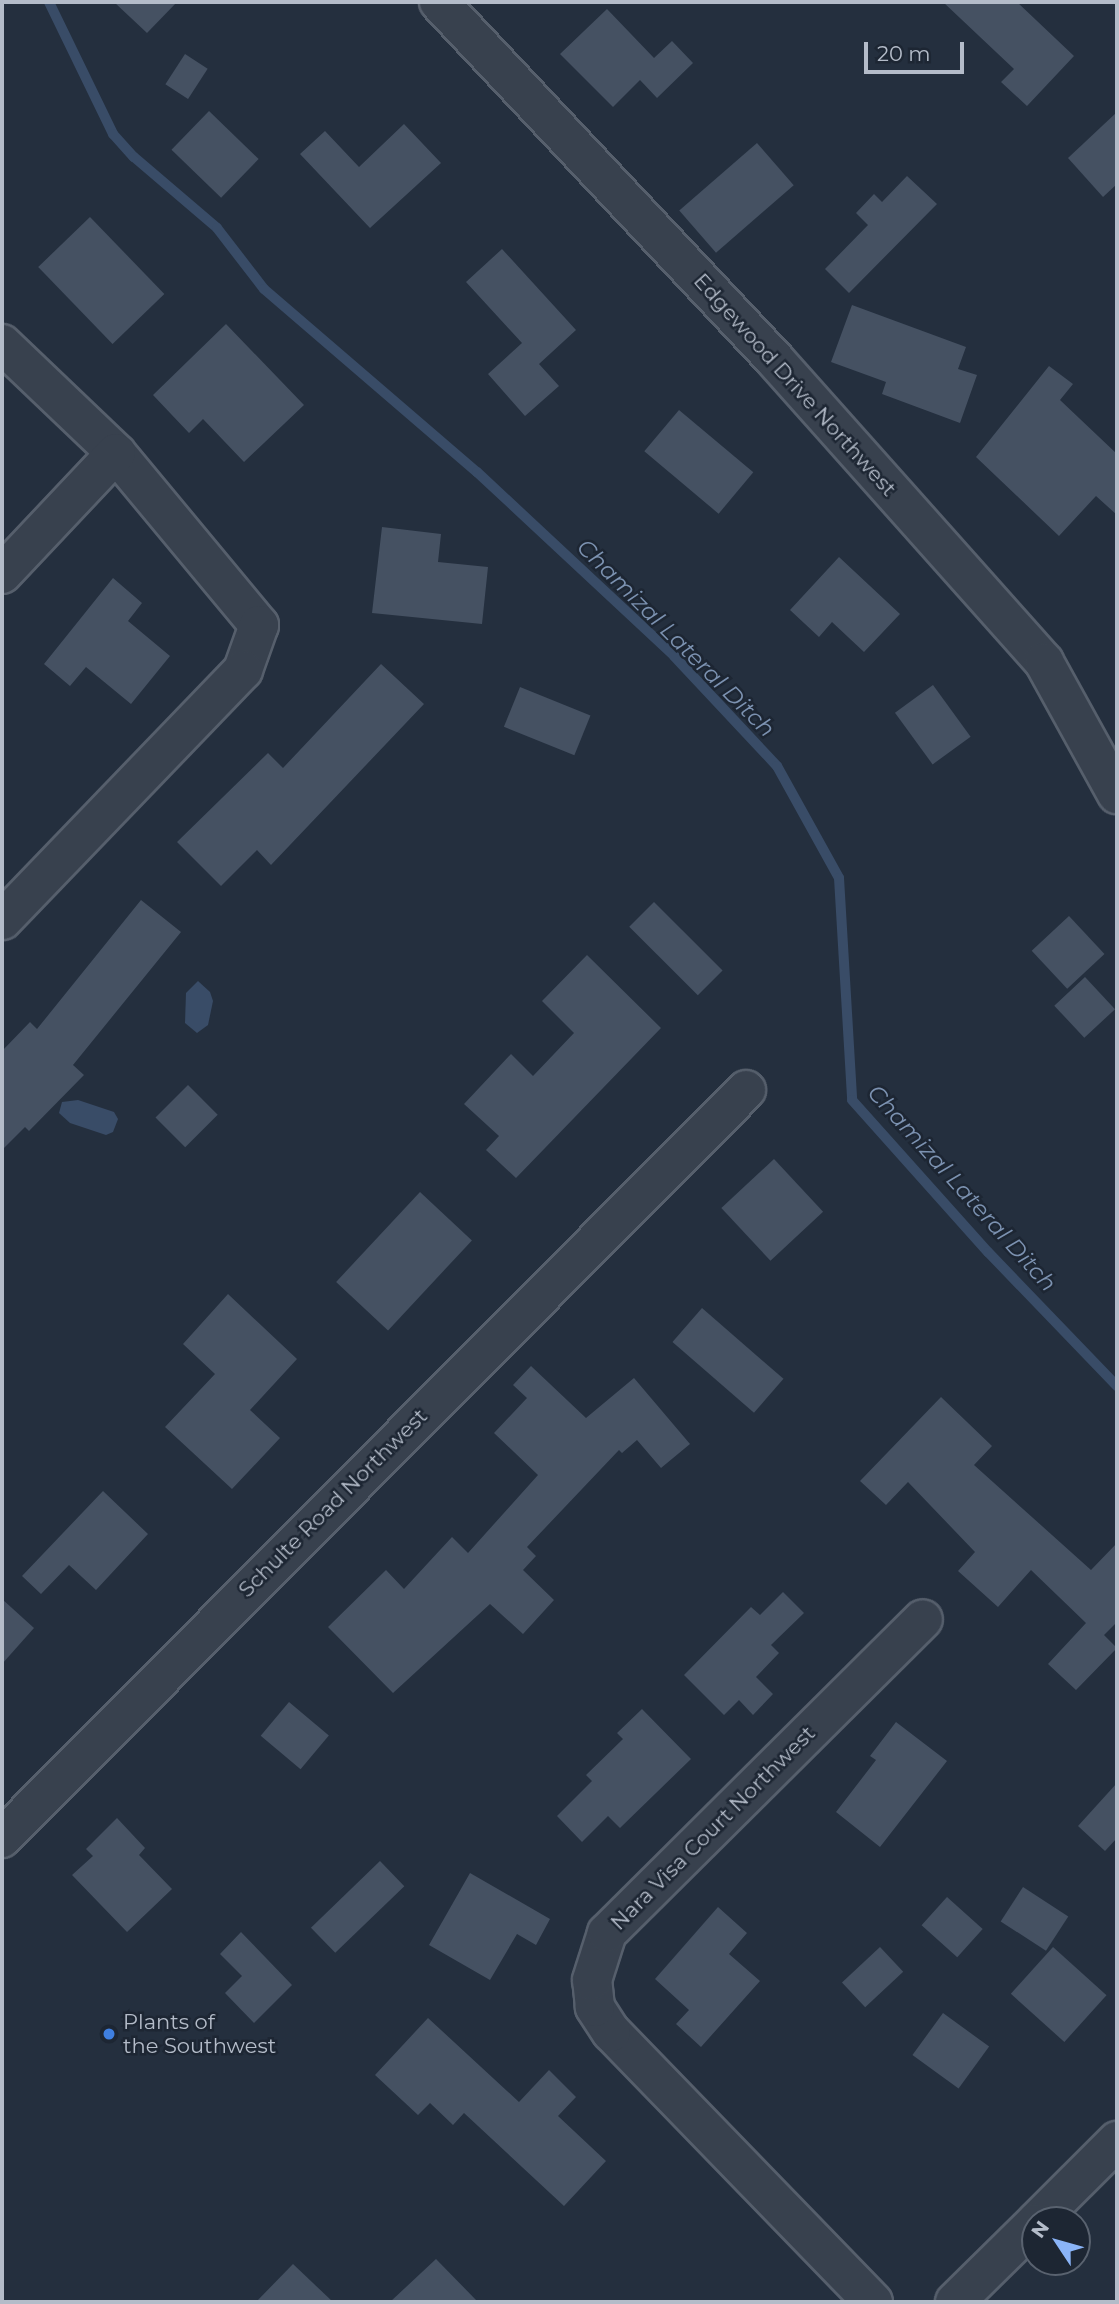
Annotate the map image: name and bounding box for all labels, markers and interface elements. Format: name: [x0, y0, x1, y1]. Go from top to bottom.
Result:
scale bar: [867, 28, 967, 72]
text: 20 m: [877, 41, 931, 66]
street label: Edgewood Drive Northwest: [688, 269, 902, 501]
water label: Chamizal Lateral Ditch: [571, 533, 781, 743]
water label: Chamizal Lateral Ditch: [862, 1079, 1062, 1297]
street label: Schulte Road Northwest: [234, 1404, 432, 1602]
street label: Nara Visa Court Northwest: [606, 1721, 820, 1935]
place label: Plants of the Southwest: [123, 2009, 276, 2059]
marker: Plants of the Southwest: [101, 2026, 117, 2042]
north arrow: [1021, 2206, 1091, 2276]
text: N: [1026, 2217, 1054, 2243]

